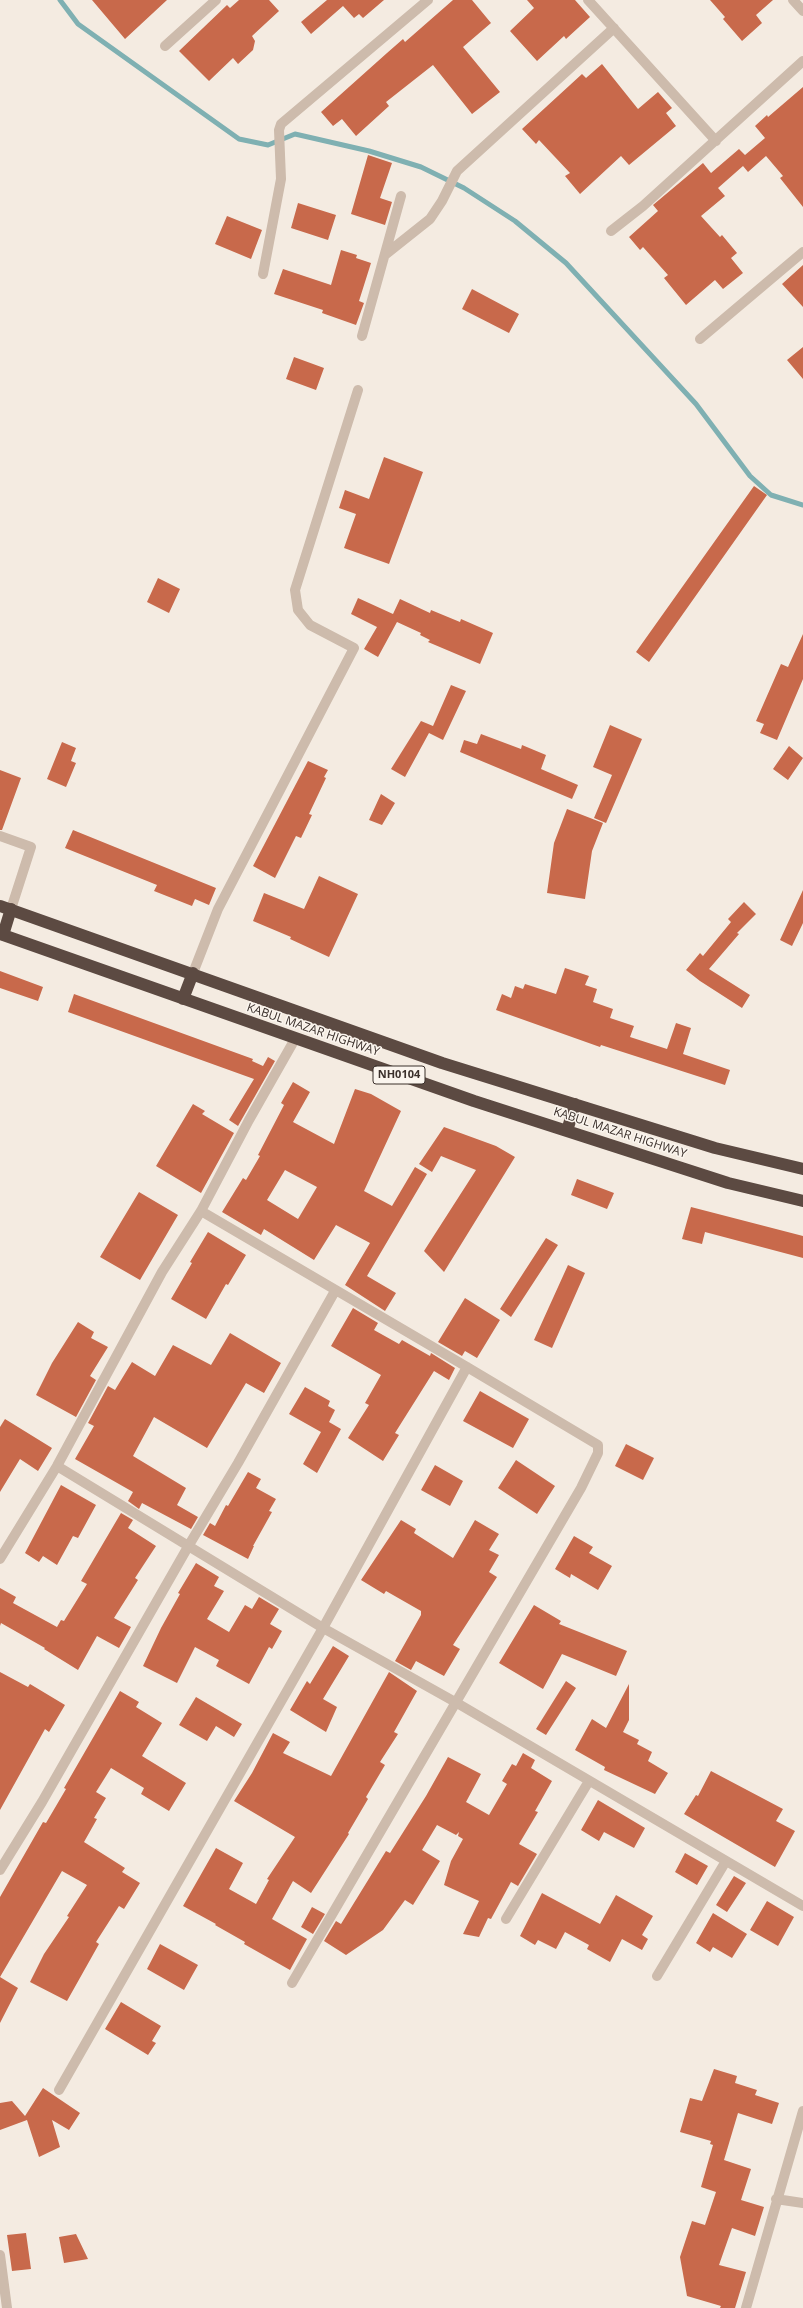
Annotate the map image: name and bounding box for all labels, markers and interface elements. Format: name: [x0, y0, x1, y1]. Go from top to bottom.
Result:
street label: KABUL MAZAR HIGHWAY: [245, 1001, 381, 1059]
road number: NH0104: [373, 1066, 425, 1084]
street label: KABUL MAZAR HIGHWAY: [552, 1105, 688, 1161]

